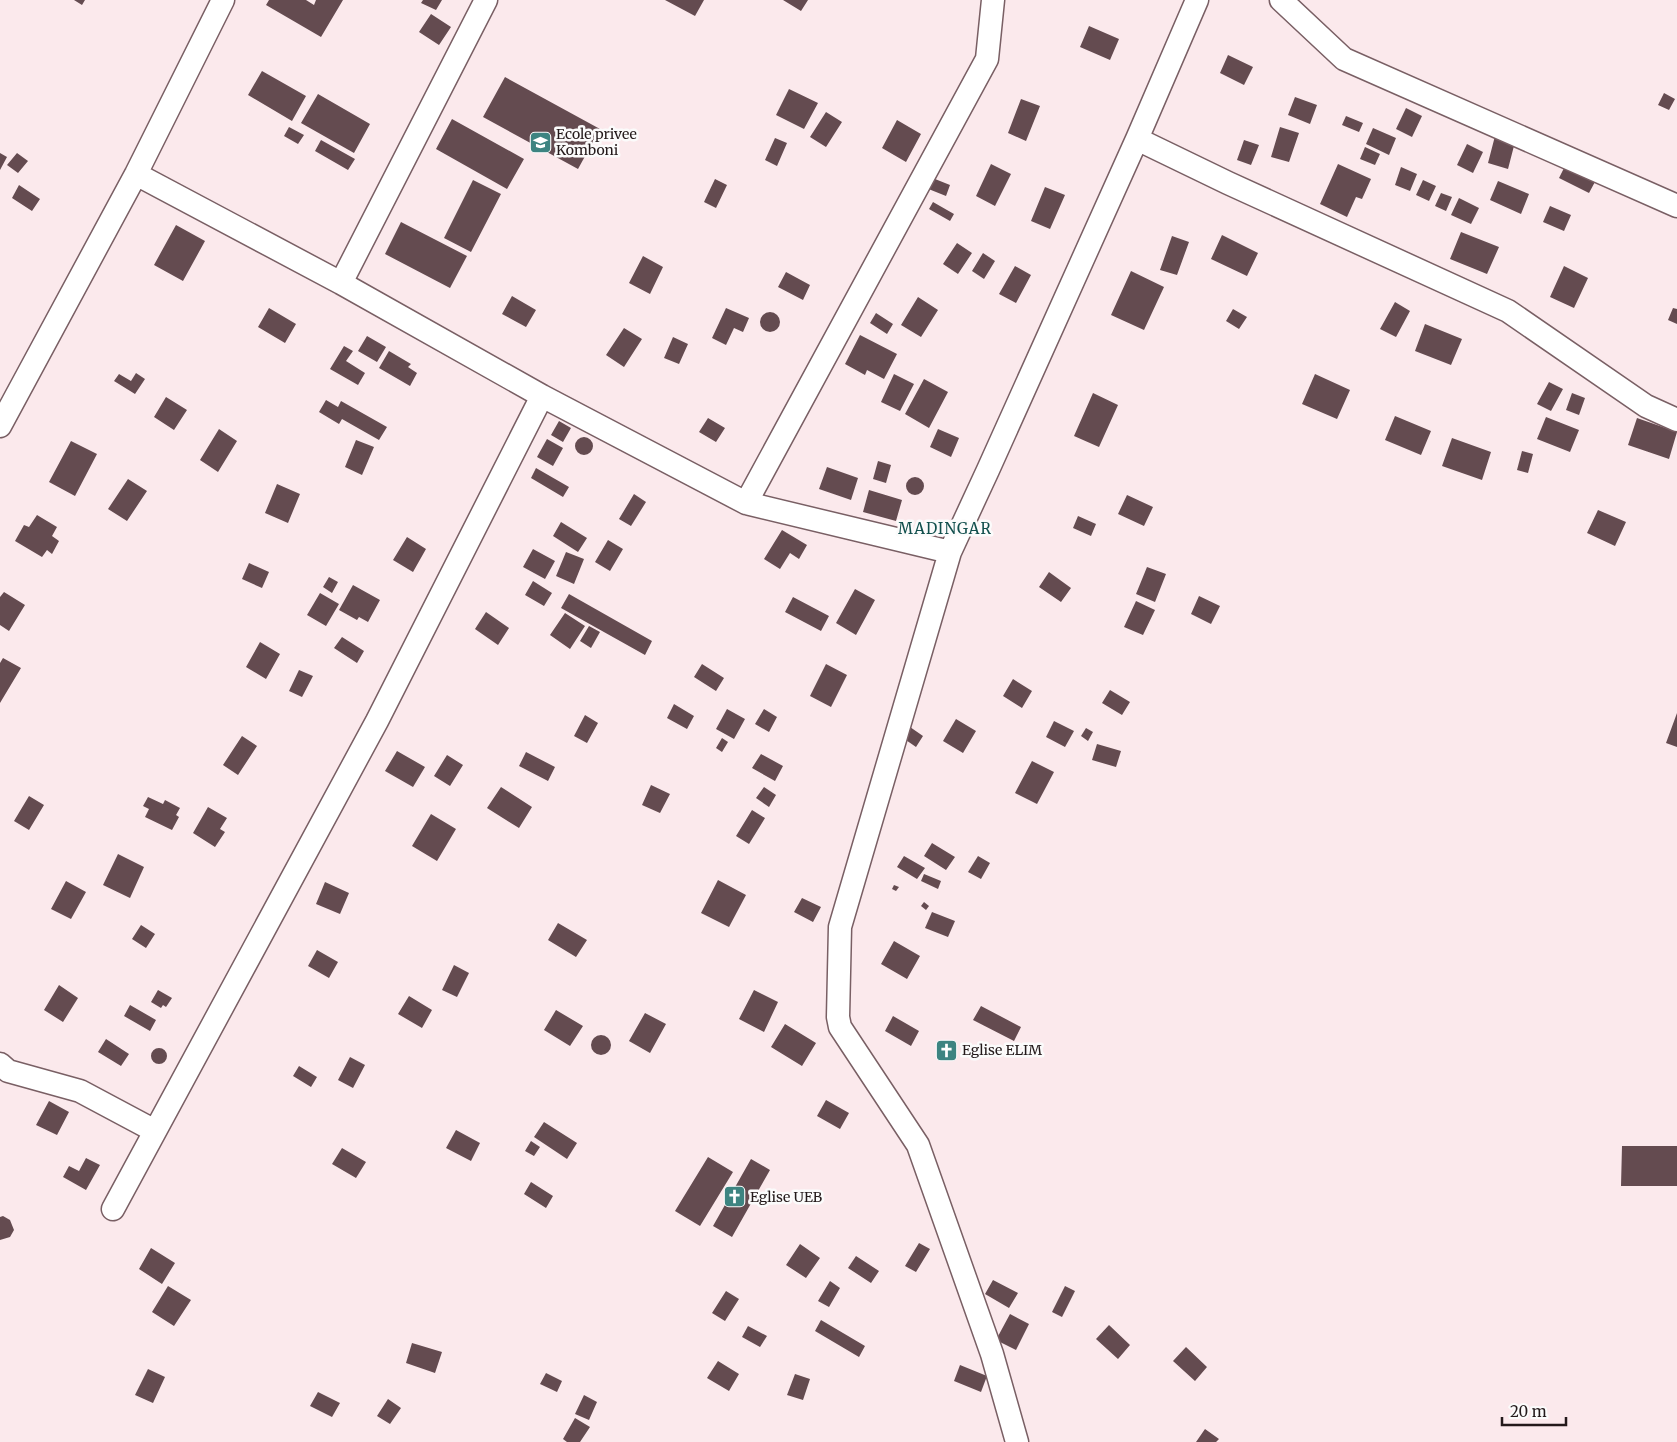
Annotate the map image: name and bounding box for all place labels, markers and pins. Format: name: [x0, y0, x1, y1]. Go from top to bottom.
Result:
place label: Ecole privee Komboni: [556, 125, 637, 159]
school or university icon: Ecole privee Komboni: [528, 130, 552, 154]
church icon: Eglise ELIM: [934, 1038, 958, 1062]
place label: Eglise ELIM: [962, 1041, 1042, 1059]
church icon: Eglise UEB: [722, 1185, 746, 1209]
place label: Eglise UEB: [750, 1188, 822, 1206]

